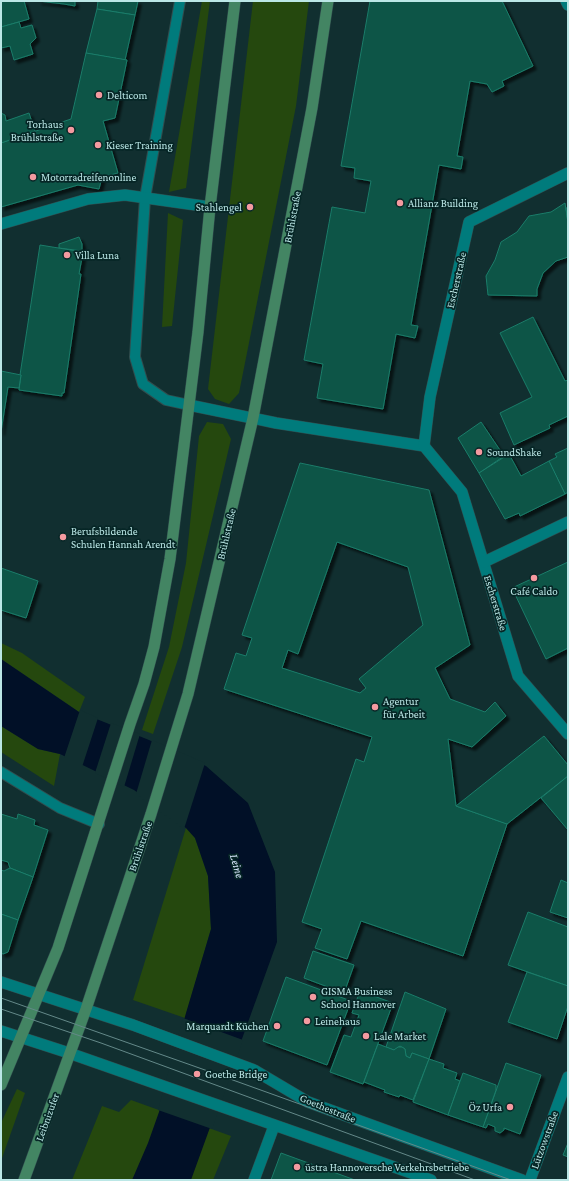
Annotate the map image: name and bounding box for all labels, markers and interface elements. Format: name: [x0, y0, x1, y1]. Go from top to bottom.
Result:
place label: Delticom: [107, 89, 148, 101]
marker: Delticom: [94, 90, 104, 100]
place label: Torhaus Brühlstraße: [11, 118, 63, 143]
marker: Torhaus Brühlstraße: [66, 125, 76, 135]
place label: Kieser Training: [106, 139, 173, 152]
marker: Kieser Training: [93, 140, 103, 150]
place label: Motorradreifenonline: [41, 171, 136, 183]
marker: Motorradreifenonline: [28, 172, 38, 182]
street label: Brühlstraße: [281, 190, 303, 244]
place label: Allianz Building: [408, 197, 479, 210]
marker: Allianz Building: [395, 198, 405, 208]
place label: Stahlengel: [196, 201, 242, 214]
marker: Stahlengel: [245, 202, 255, 212]
place label: Villa Luna: [75, 249, 119, 261]
marker: Villa Luna: [62, 250, 72, 260]
street label: Escherstraße: [444, 251, 468, 309]
place label: SoundShake: [487, 446, 541, 458]
marker: SoundShake: [474, 447, 484, 457]
street label: Brühlstraße: [214, 507, 238, 561]
place label: Berufsbildende Schulen Hannah Arendt: [71, 525, 176, 550]
marker: Berufsbildende Schulen Hannah Arendt: [58, 532, 68, 542]
marker: Café Caldo: [529, 573, 539, 583]
street label: Escherstraße: [482, 574, 510, 632]
place label: Café Caldo: [510, 585, 558, 597]
place label: Agentur für Arbeit: [383, 695, 426, 720]
marker: Agentur für Arbeit: [370, 702, 380, 712]
street label: Brühlstraße: [126, 819, 154, 873]
water label: Leine: [227, 852, 247, 880]
place label: GISMA Business School Hannover: [321, 985, 396, 1010]
marker: GISMA Business School Hannover: [308, 992, 318, 1002]
place label: Leinehaus: [315, 1015, 360, 1027]
marker: Leinehaus: [302, 1016, 312, 1026]
place label: Marquardt Küchen: [186, 1020, 269, 1033]
marker: Marquardt Küchen: [272, 1021, 282, 1031]
place label: Lale Market: [374, 1030, 426, 1042]
marker: Lale Market: [361, 1031, 371, 1041]
place label: Goethe Bridge: [205, 1068, 268, 1081]
marker: Goethe Bridge: [192, 1069, 202, 1079]
street label: Leibnizufer: [33, 1091, 61, 1143]
street label: Goethestraße: [298, 1091, 358, 1125]
place label: Öz Urfa: [469, 1101, 502, 1113]
marker: Öz Urfa: [505, 1102, 515, 1112]
street label: Lützowstraße: [528, 1109, 560, 1171]
place label: üstra Hannoversche Verkehrsbetriebe: [305, 1161, 469, 1173]
marker: üstra Hannoversche Verkehrsbetriebe: [292, 1162, 302, 1172]

